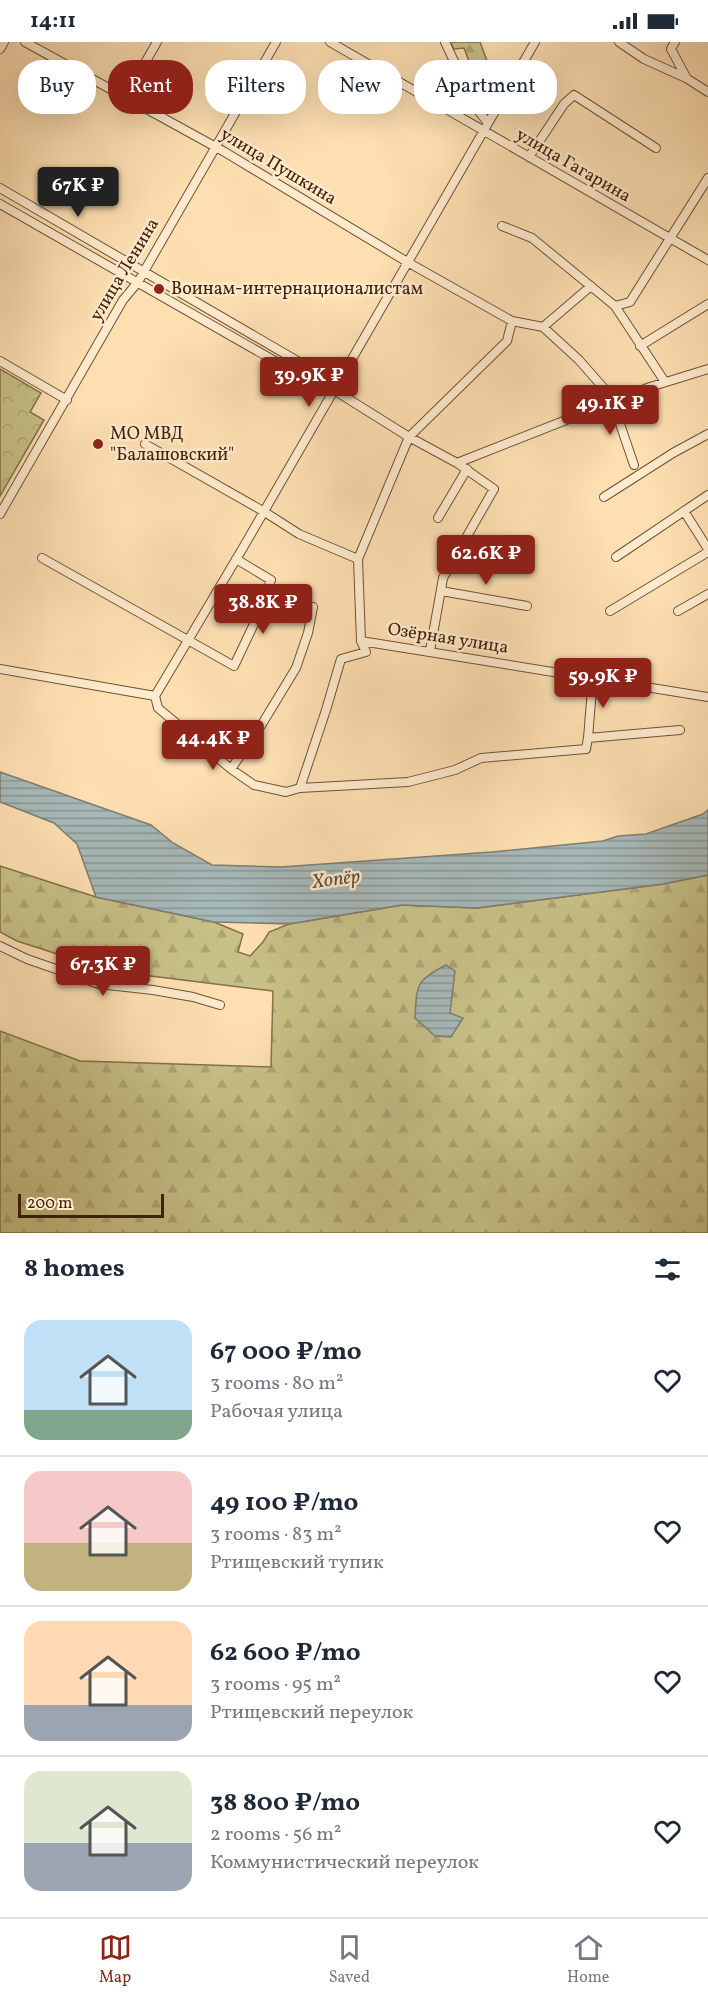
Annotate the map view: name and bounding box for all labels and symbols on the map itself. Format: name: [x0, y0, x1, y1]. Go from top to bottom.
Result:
street label: улица Пушкина: [215, 122, 341, 212]
street label: улица Гагарина: [511, 123, 635, 209]
pin: 67K ₽: [36, 167, 120, 218]
street label: улица Ленина: [84, 214, 166, 326]
place label: Воинам-интернационалистам: [171, 277, 423, 302]
marker: Воинам-интернационалистам: [152, 282, 166, 296]
pin: 39.9K ₽: [254, 357, 364, 408]
pin: 49.1K ₽: [555, 385, 665, 436]
place label: МО МВД "Балашовский": [110, 422, 234, 468]
marker: МО МВД "Балашовский": [91, 437, 105, 451]
pin: 62.6K ₽: [431, 535, 541, 586]
pin: 38.8K ₽: [208, 584, 318, 635]
street label: Озёрная улица: [386, 617, 510, 661]
pin: 59.9K ₽: [548, 658, 658, 709]
pin: 44.4K ₽: [158, 720, 268, 771]
water label: Хопёр: [309, 863, 362, 897]
pin: 67.3K ₽: [48, 946, 158, 997]
scale bar: [18, 1191, 164, 1218]

